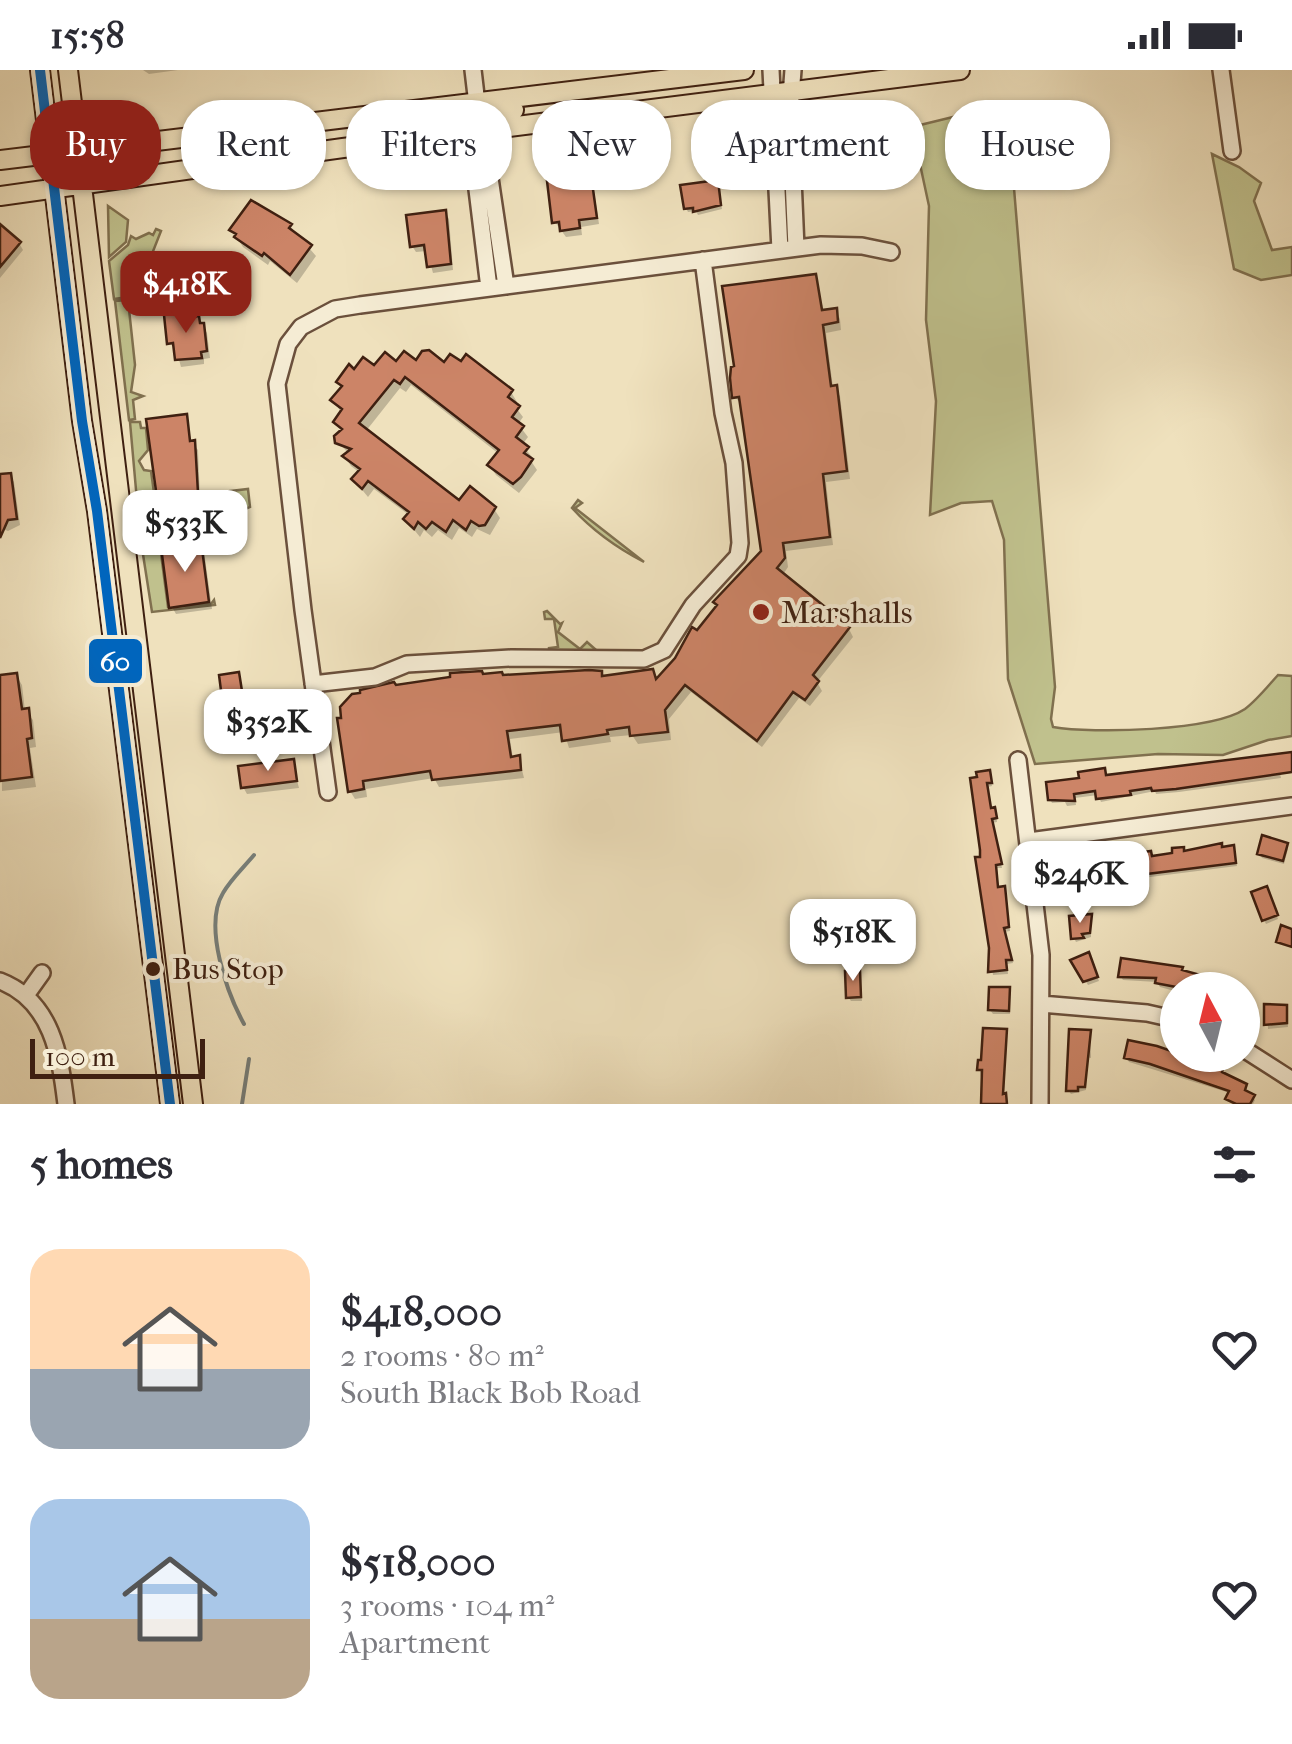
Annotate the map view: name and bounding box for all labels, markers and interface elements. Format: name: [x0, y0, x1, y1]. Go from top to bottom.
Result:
text: 15:58: [50, 13, 125, 58]
chip: Buy: [30, 100, 161, 190]
chip: Rent: [181, 100, 326, 190]
chip: Filters: [346, 100, 512, 190]
chip: New: [532, 100, 671, 190]
chip: Apartment: [691, 100, 925, 190]
chip: House: [945, 100, 1110, 190]
pin: $418K: [116, 251, 256, 336]
text: $418K: [142, 265, 230, 302]
pin: $533K: [115, 490, 255, 575]
text: $533K: [145, 504, 225, 541]
place label: Marshalls: [781, 594, 913, 631]
marker: Marshalls: [750, 601, 772, 623]
line badge: 60: [87, 637, 144, 685]
text: 60: [100, 645, 130, 678]
pin: $352K: [198, 689, 338, 774]
text: $352K: [226, 703, 310, 740]
pin: $246K: [1010, 841, 1150, 926]
text: $246K: [1033, 855, 1127, 892]
pin: $518K: [783, 899, 923, 984]
text: $518K: [812, 913, 894, 950]
place label: Bus Stop: [172, 952, 284, 987]
marker: Bus Stop: [143, 959, 163, 979]
north arrow: [1160, 972, 1260, 1072]
map controls: [1160, 972, 1260, 1072]
scale bar: [30, 1034, 205, 1078]
text: 100 m: [45, 1040, 115, 1073]
icon: filters: [1207, 1137, 1262, 1192]
text: 5 homes: [30, 1140, 173, 1189]
text: $418,000: [340, 1288, 502, 1337]
icon: home: [110, 1289, 230, 1409]
icon: heart: [1207, 1322, 1262, 1377]
text: 2 rooms · 80 m²: [340, 1337, 544, 1374]
text: South Black Bob Road: [340, 1374, 640, 1411]
text: $518,000: [340, 1538, 496, 1587]
icon: home: [110, 1539, 230, 1659]
icon: heart: [1207, 1572, 1262, 1627]
text: 3 rooms · 104 m²: [340, 1587, 554, 1624]
text: Apartment: [340, 1624, 490, 1661]

